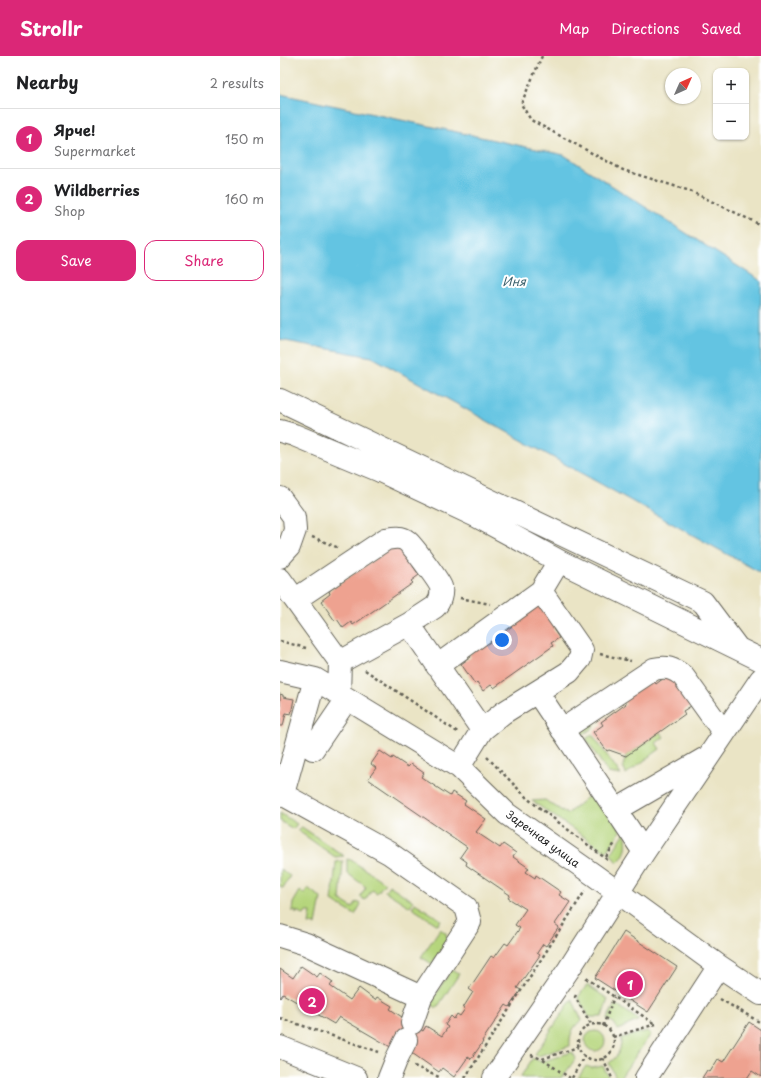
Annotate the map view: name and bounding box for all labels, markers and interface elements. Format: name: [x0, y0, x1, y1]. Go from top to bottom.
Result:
text: Strollr: [20, 14, 83, 42]
text: Map: [559, 18, 589, 39]
text: Directions: [611, 18, 679, 39]
text: Saved: [701, 18, 741, 39]
north arrow: [665, 68, 701, 104]
map controls: [713, 68, 749, 140]
button: +: [713, 68, 749, 104]
text: Nearby: [16, 69, 78, 95]
text: 2 results: [210, 73, 264, 92]
button: −: [713, 104, 749, 140]
text: Ярче!: [54, 118, 95, 141]
text: 1: [26, 129, 32, 148]
text: 150 m: [225, 129, 264, 148]
text: Supermarket: [54, 141, 136, 160]
text: Wildberries: [54, 178, 140, 201]
text: 2: [24, 189, 34, 208]
text: 160 m: [225, 189, 264, 208]
text: Shop: [54, 201, 85, 220]
button: Save: [16, 240, 136, 281]
button: Share: [144, 240, 264, 281]
water label: Иня: [502, 272, 527, 290]
your location: [492, 630, 512, 650]
street label: Заречная улица: [503, 806, 584, 871]
pin: 1: [617, 969, 643, 999]
pin: 2: [299, 986, 325, 1016]

